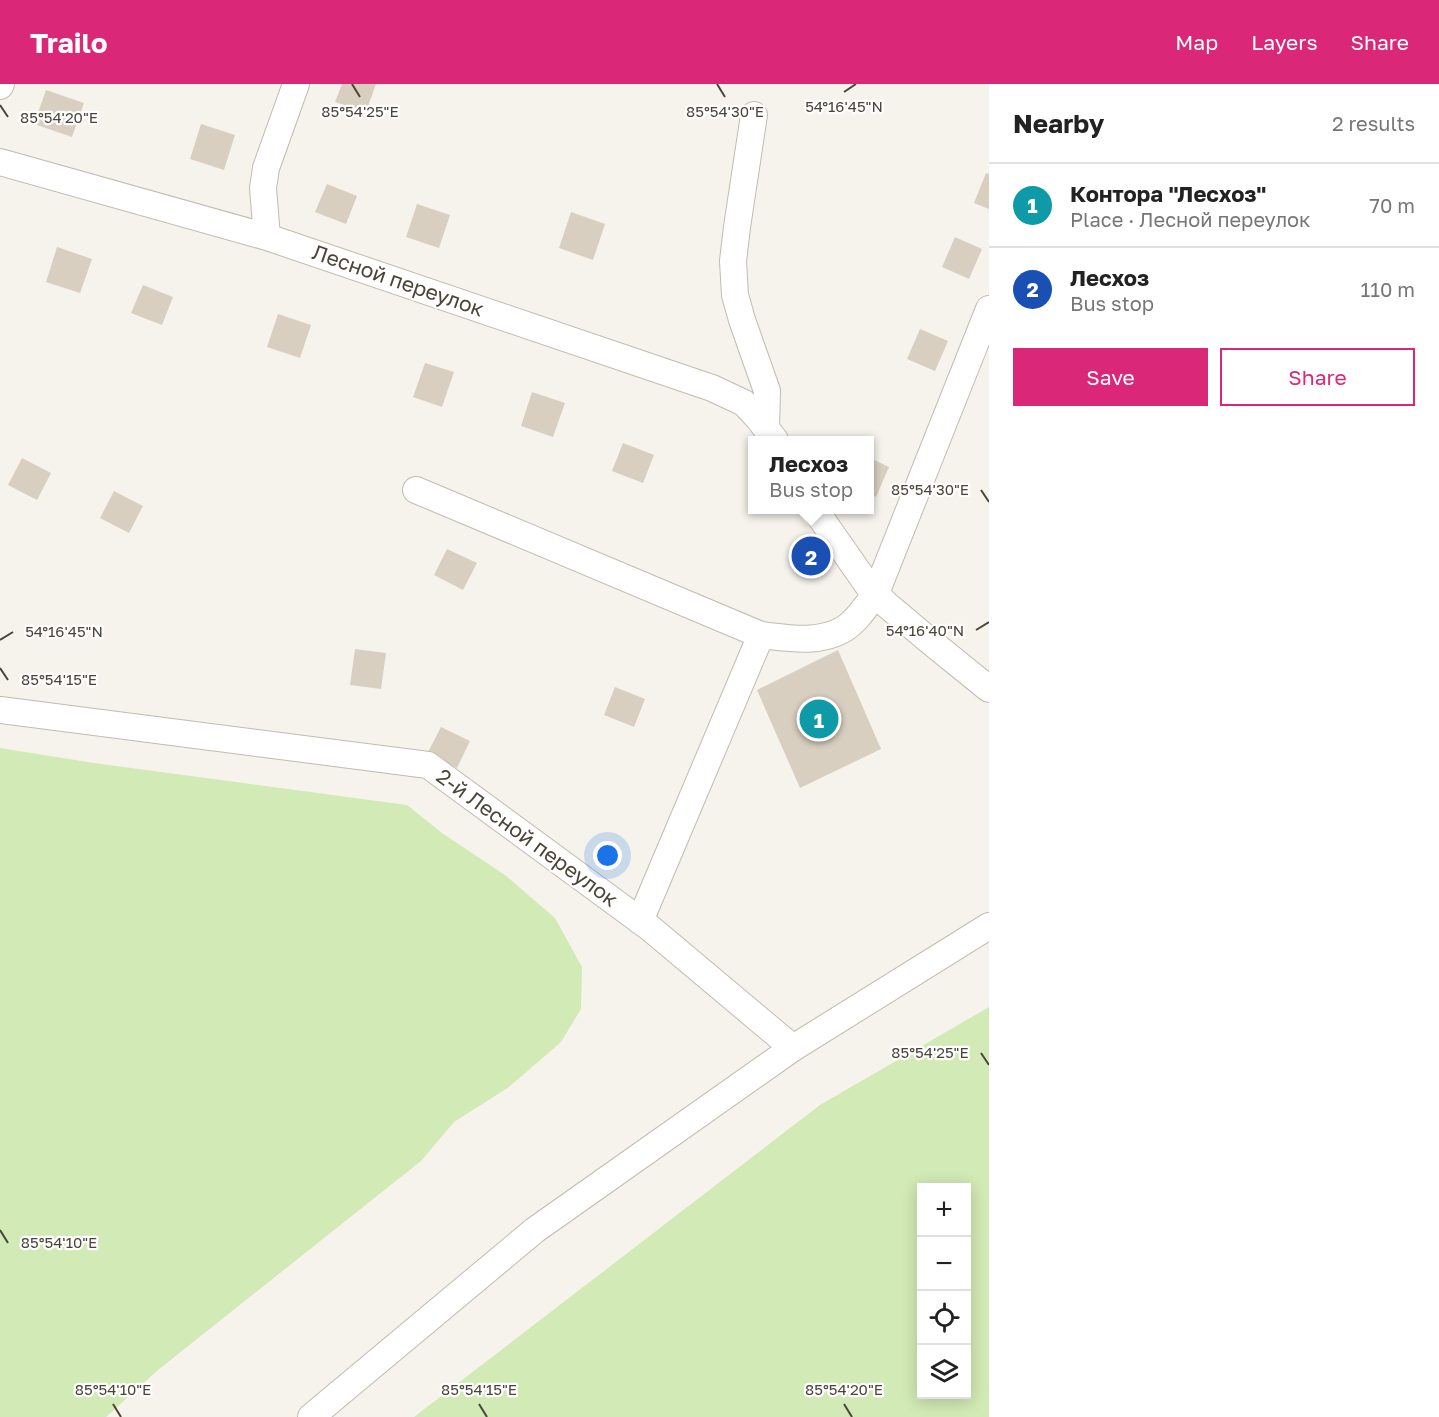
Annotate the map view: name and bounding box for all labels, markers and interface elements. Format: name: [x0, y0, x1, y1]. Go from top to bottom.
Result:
text: Trailo: [30, 26, 108, 59]
text: Map: [1175, 29, 1218, 55]
text: Layers: [1251, 29, 1318, 55]
text: Share: [1351, 29, 1409, 55]
text: 54°16'45"N: [805, 97, 883, 115]
text: 85°54'25"E: [321, 102, 399, 120]
text: 85°54'30"E: [686, 102, 764, 120]
text: 85°54'20"E: [20, 108, 98, 126]
text: Nearby: [1013, 108, 1104, 139]
text: 2 results: [1332, 111, 1415, 135]
text: Контора "Лесхоз": [1070, 180, 1267, 207]
text: 1: [1027, 193, 1038, 217]
text: 70 m: [1369, 193, 1415, 217]
text: Place · Лесной переулок: [1070, 207, 1311, 231]
street label: Лесной переулок: [309, 238, 488, 322]
text: Лесхоз: [1070, 264, 1149, 291]
text: 2: [1026, 277, 1039, 301]
text: 110 m: [1361, 277, 1415, 301]
text: Bus stop: [1070, 291, 1154, 315]
button: Save: [1013, 348, 1208, 406]
button: Share: [1220, 348, 1415, 406]
popup: [748, 436, 874, 514]
text: Лесхоз: [769, 450, 848, 477]
text: Bus stop: [769, 477, 853, 501]
text: 85°54'30"E: [891, 480, 969, 498]
pin: 2: [792, 534, 830, 578]
text: 54°16'40"N: [886, 621, 964, 639]
text: 54°16'45"N: [25, 622, 103, 640]
text: 85°54'15"E: [21, 670, 97, 688]
pin: 1: [800, 696, 838, 742]
street label: 2-й Лесной переулок: [432, 763, 623, 912]
your location: [593, 841, 622, 870]
text: 85°54'25"E: [891, 1043, 969, 1061]
map controls: [917, 1183, 971, 1399]
button: +: [917, 1183, 971, 1237]
text: 85°54'10"E: [21, 1233, 97, 1251]
button: −: [917, 1237, 971, 1291]
button: locate: [917, 1291, 971, 1345]
button: layers: [917, 1345, 971, 1399]
text: 85°54'10"E: [75, 1380, 151, 1398]
text: 85°54'15"E: [441, 1380, 517, 1398]
text: 85°54'20"E: [805, 1380, 883, 1398]

